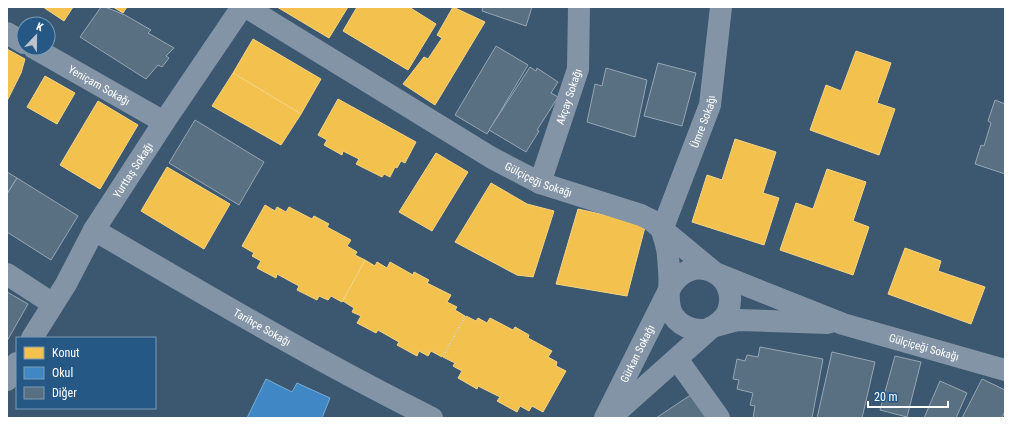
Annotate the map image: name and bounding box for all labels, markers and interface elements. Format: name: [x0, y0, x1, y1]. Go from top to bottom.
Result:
north arrow: [16, 16, 56, 56]
text: K: [34, 20, 46, 35]
street label: Yeniçam Sokağı: [66, 63, 132, 108]
street label: Akçay Sokağı: [554, 67, 585, 126]
street label: Ümre Sokağı: [688, 95, 718, 150]
street label: Yurttaş Sokağı: [111, 140, 156, 201]
street label: Gülçiçeği Sokağı: [502, 160, 574, 200]
street label: Tarihçe Sokağı: [231, 306, 293, 349]
street label: Gürkan Sokağı: [618, 323, 658, 385]
street label: Gülçiçeği Sokağı: [887, 331, 960, 364]
legend: [16, 337, 156, 409]
text: Konut: [52, 346, 80, 360]
text: Okul: [52, 366, 73, 380]
scale bar: [868, 383, 948, 409]
text: Diğer: [52, 386, 77, 400]
text: 20 m: [874, 390, 898, 404]

